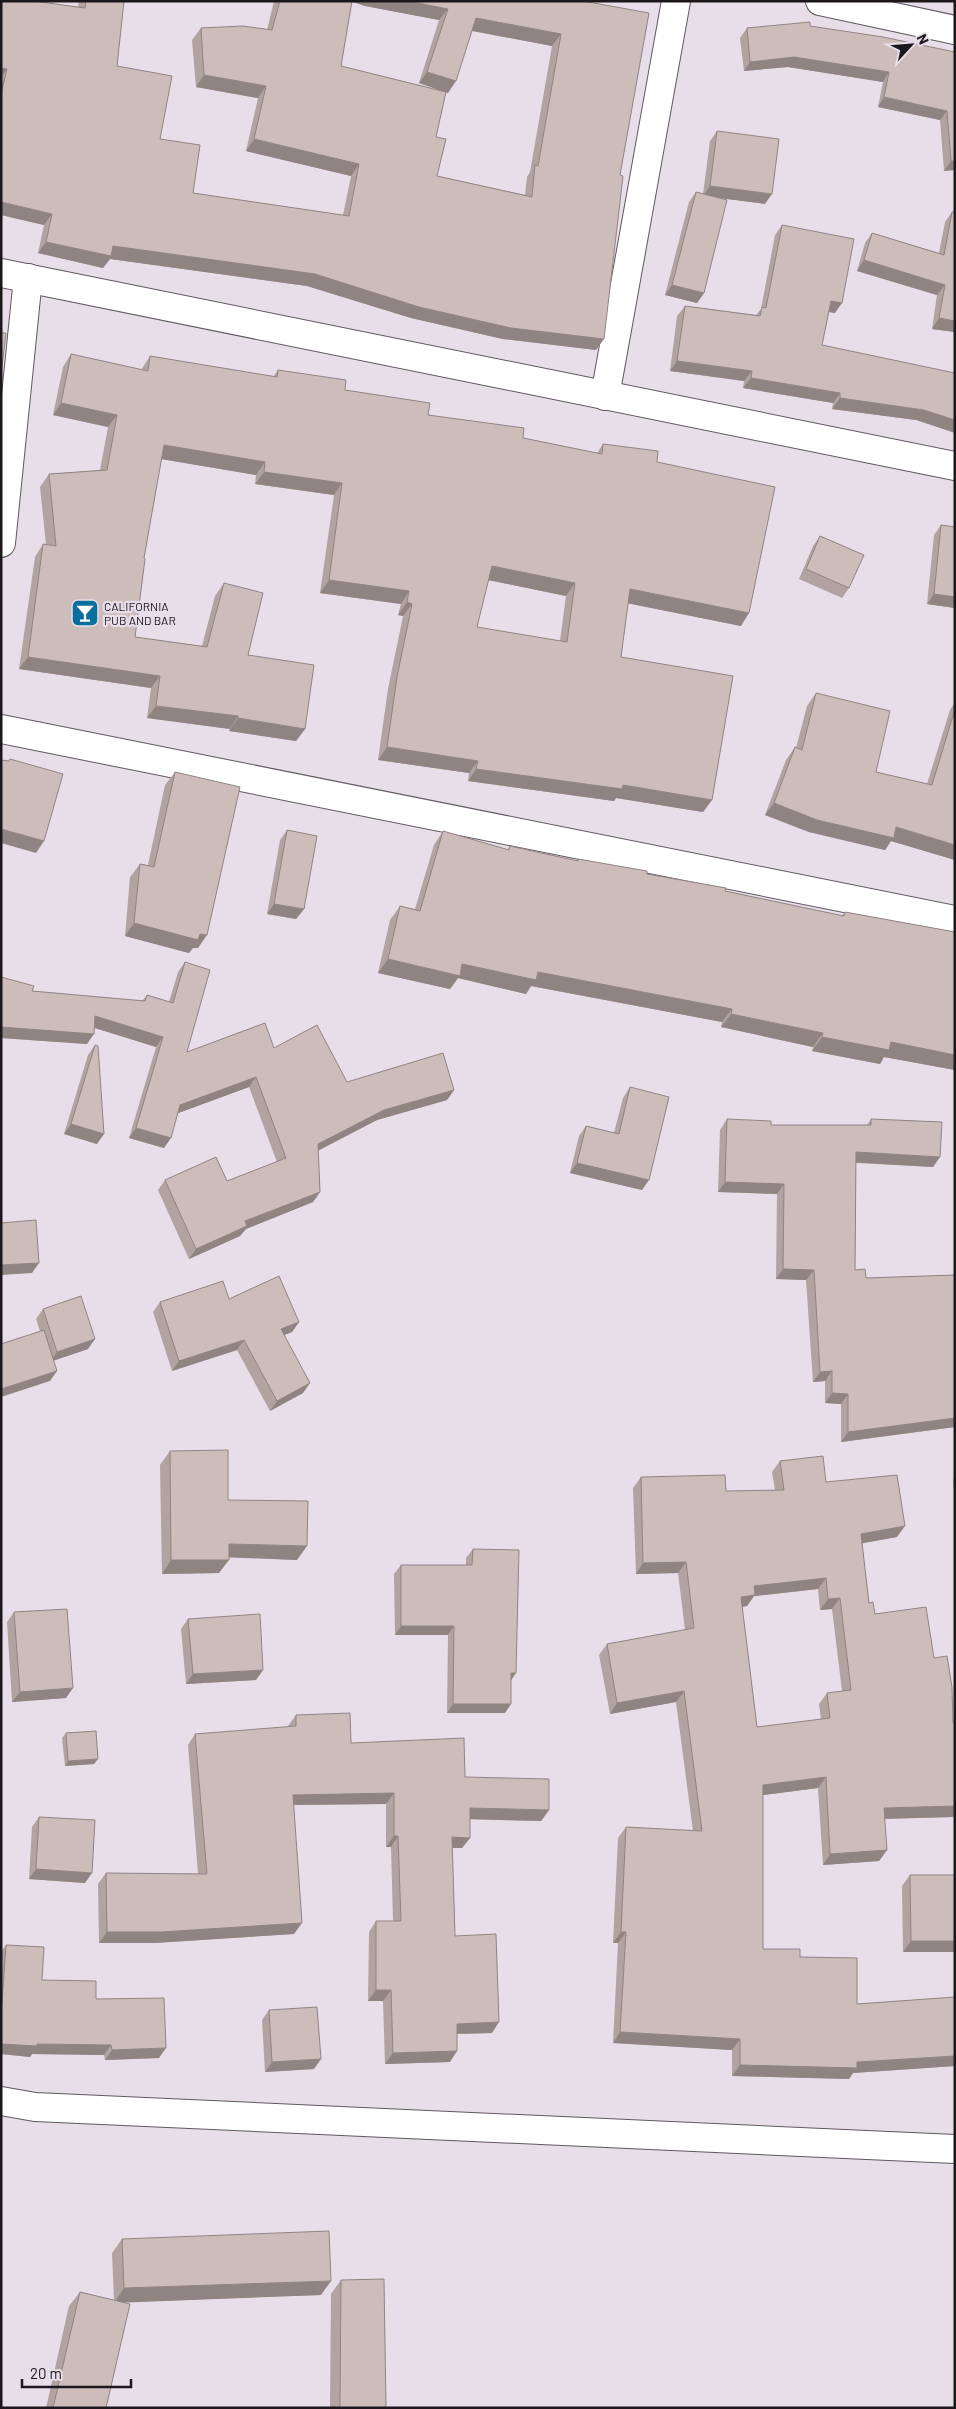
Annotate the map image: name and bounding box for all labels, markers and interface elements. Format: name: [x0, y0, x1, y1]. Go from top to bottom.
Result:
north arrow: [886, 20, 936, 70]
text: N: [913, 31, 933, 47]
bar icon: CALIFORNIA PUB AND BAR: [70, 598, 100, 628]
place label: CALIFORNIA PUB AND BAR: [104, 599, 176, 627]
scale bar: [22, 2356, 131, 2388]
text: 20 m: [30, 2364, 62, 2382]

